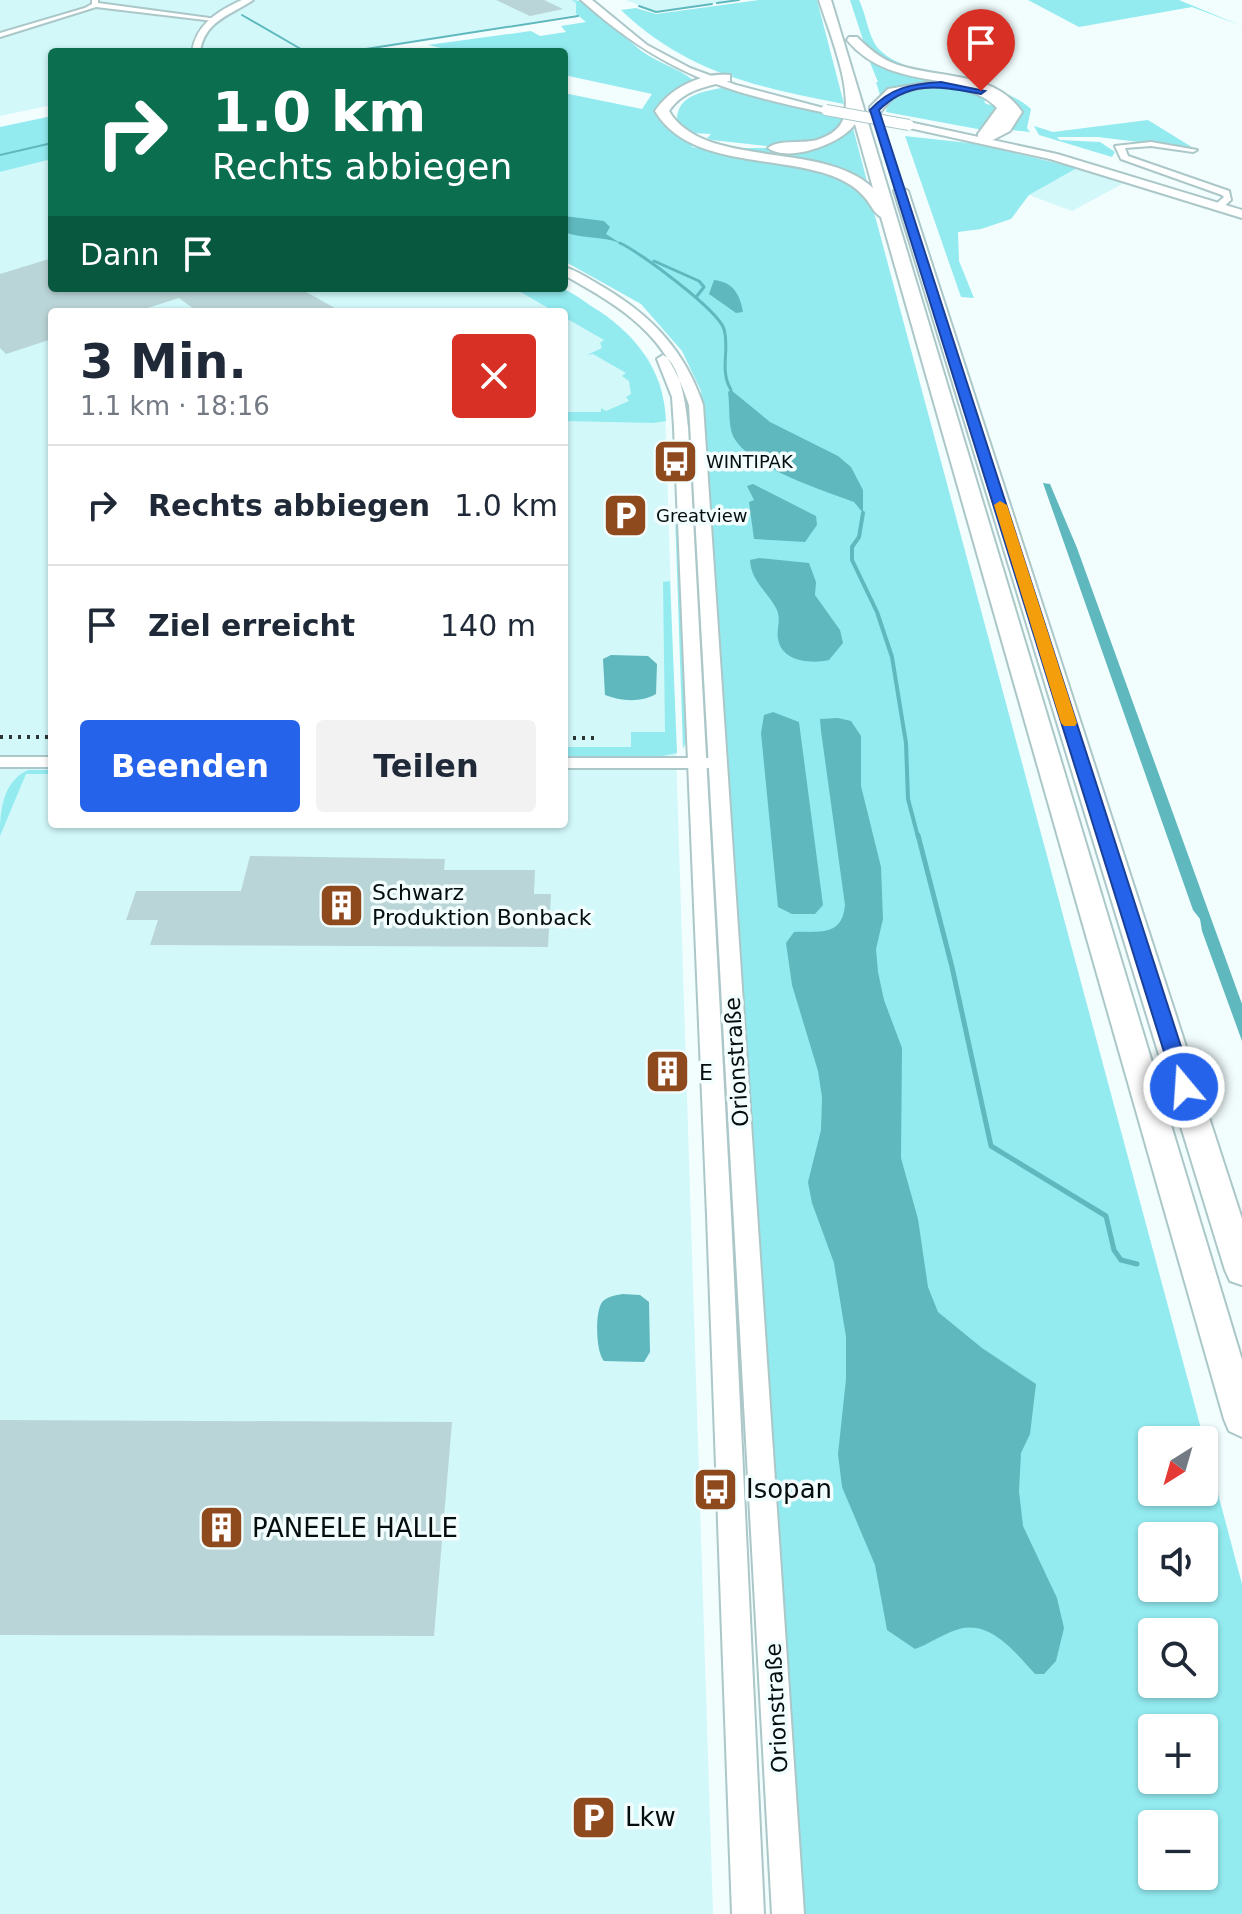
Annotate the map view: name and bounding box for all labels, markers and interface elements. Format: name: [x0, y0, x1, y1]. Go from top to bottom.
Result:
pin: [947, 9, 1015, 91]
icon: arrive: [959, 21, 1003, 65]
text: 1.0 km: [212, 79, 426, 144]
icon: right: [80, 80, 184, 184]
text: Rechts abbiegen: [212, 146, 512, 187]
icon: arrive: [176, 232, 220, 276]
text: Dann: [80, 237, 160, 272]
text: 3 Min.: [80, 333, 247, 389]
button: close: [452, 334, 536, 418]
text: 1.1 km · 18:16: [80, 391, 270, 421]
bus stop icon: WINTIPAK: [651, 438, 699, 486]
place label: WINTIPAK: [706, 451, 794, 472]
icon: right: [80, 483, 124, 527]
text: Rechts abbiegen: [148, 488, 430, 523]
text: 1.0 km: [454, 488, 558, 523]
parking icon: Greatview: [601, 492, 649, 540]
place label: Greatview: [656, 505, 748, 526]
icon: arrive: [80, 603, 124, 647]
text: Ziel erreicht: [148, 608, 355, 643]
text: 140 m: [440, 608, 536, 643]
button: Beenden: [80, 720, 300, 812]
button: Teilen: [316, 720, 536, 812]
place label: Schwarz Produktion Bonback: [372, 880, 592, 930]
building icon: Schwarz Produktion Bonback: [317, 881, 365, 929]
street label: Orionstraße: [719, 996, 753, 1128]
position arrow: [1142, 1045, 1226, 1129]
building icon: E: [644, 1048, 692, 1096]
place label: E: [699, 1060, 713, 1085]
north arrow: [1138, 1426, 1218, 1506]
map controls: [1138, 1426, 1218, 1890]
bus stop icon: Isopan: [691, 1465, 739, 1513]
place label: Isopan: [746, 1474, 832, 1504]
building icon: PANEELE HALLE: [197, 1504, 245, 1552]
place label: PANEELE HALLE: [252, 1513, 458, 1543]
button: sound: [1138, 1522, 1218, 1602]
button: search: [1138, 1618, 1218, 1698]
street label: Orionstraße: [761, 1642, 792, 1773]
button: +: [1138, 1714, 1218, 1794]
parking icon: Lkw: [570, 1793, 618, 1841]
place label: Lkw: [625, 1802, 676, 1832]
button: −: [1138, 1810, 1218, 1890]

